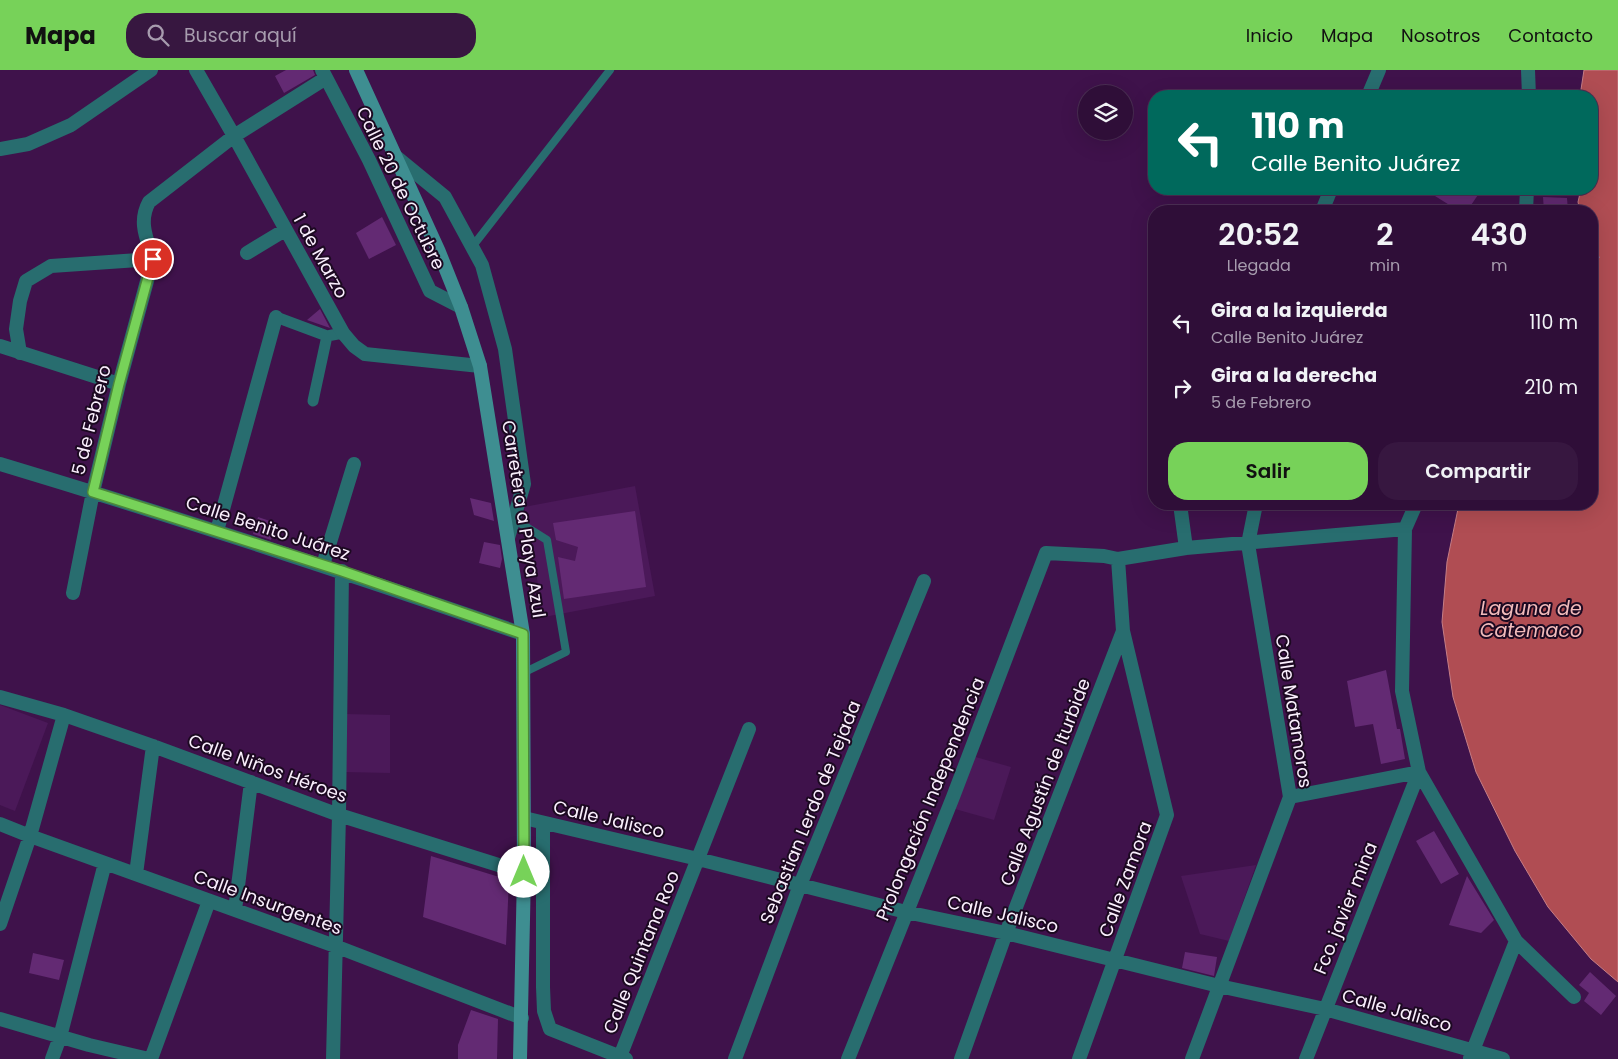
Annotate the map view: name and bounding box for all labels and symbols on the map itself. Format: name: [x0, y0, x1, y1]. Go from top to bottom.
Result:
street label: Calle 20 de Octubre: [351, 102, 451, 274]
street label: 1 de Marzo: [288, 209, 354, 303]
pin: [132, 238, 174, 280]
street label: 5 de Febrero: [65, 362, 117, 478]
street label: Carretera a Playa Azul: [496, 419, 552, 619]
street label: Calle Benito Juárez: [183, 490, 353, 566]
water label: Laguna de Catemaco: [1480, 595, 1582, 644]
street label: Calle Matamoros: [1270, 633, 1318, 789]
street label: Prolongación Independencia: [870, 674, 990, 924]
street label: Calle Agustín de Iturbide: [994, 675, 1096, 889]
street label: Sebastian Lerdo de Tejada: [754, 696, 866, 928]
street label: Calle Niños Héroes: [185, 728, 351, 808]
street label: Calle Jalisco: [551, 794, 667, 844]
street label: Calle Zamora: [1092, 818, 1158, 940]
street label: Fco. javier mina: [1307, 838, 1383, 978]
position arrow: [497, 845, 549, 897]
street label: Calle Insurgentes: [190, 864, 346, 940]
street label: Calle Quintana Roo: [597, 867, 685, 1037]
street label: Calle Jalisco: [945, 889, 1061, 939]
street label: Calle Jalisco: [1339, 982, 1455, 1038]

